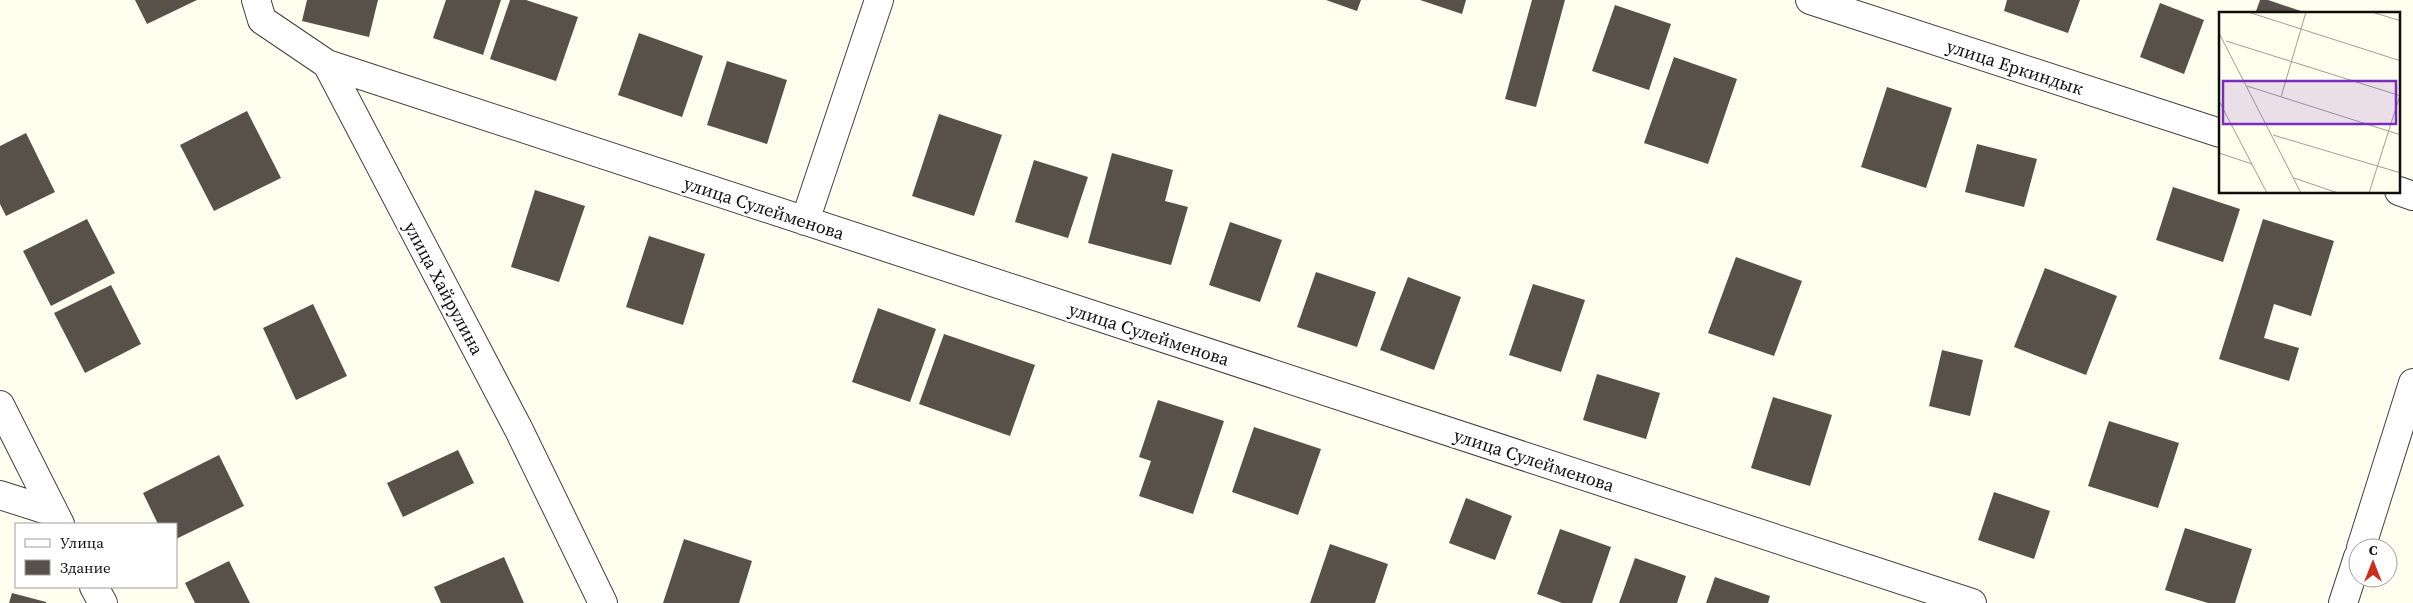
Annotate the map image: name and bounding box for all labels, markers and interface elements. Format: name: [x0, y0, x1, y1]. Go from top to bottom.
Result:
inset map: [2219, 12, 2400, 194]
street label: улица Еркиндык: [1943, 33, 2087, 101]
street label: улица Сулейменова: [681, 170, 848, 246]
street label: улица Хайрулина: [398, 217, 490, 360]
street label: улица Сулейменова: [1066, 296, 1233, 372]
street label: улица Сулейменова: [1451, 422, 1618, 498]
legend: [15, 523, 178, 588]
text: Улица: [60, 532, 104, 553]
north arrow: [2348, 538, 2398, 588]
text: С: [2369, 540, 2378, 560]
text: Здание: [60, 557, 111, 578]

